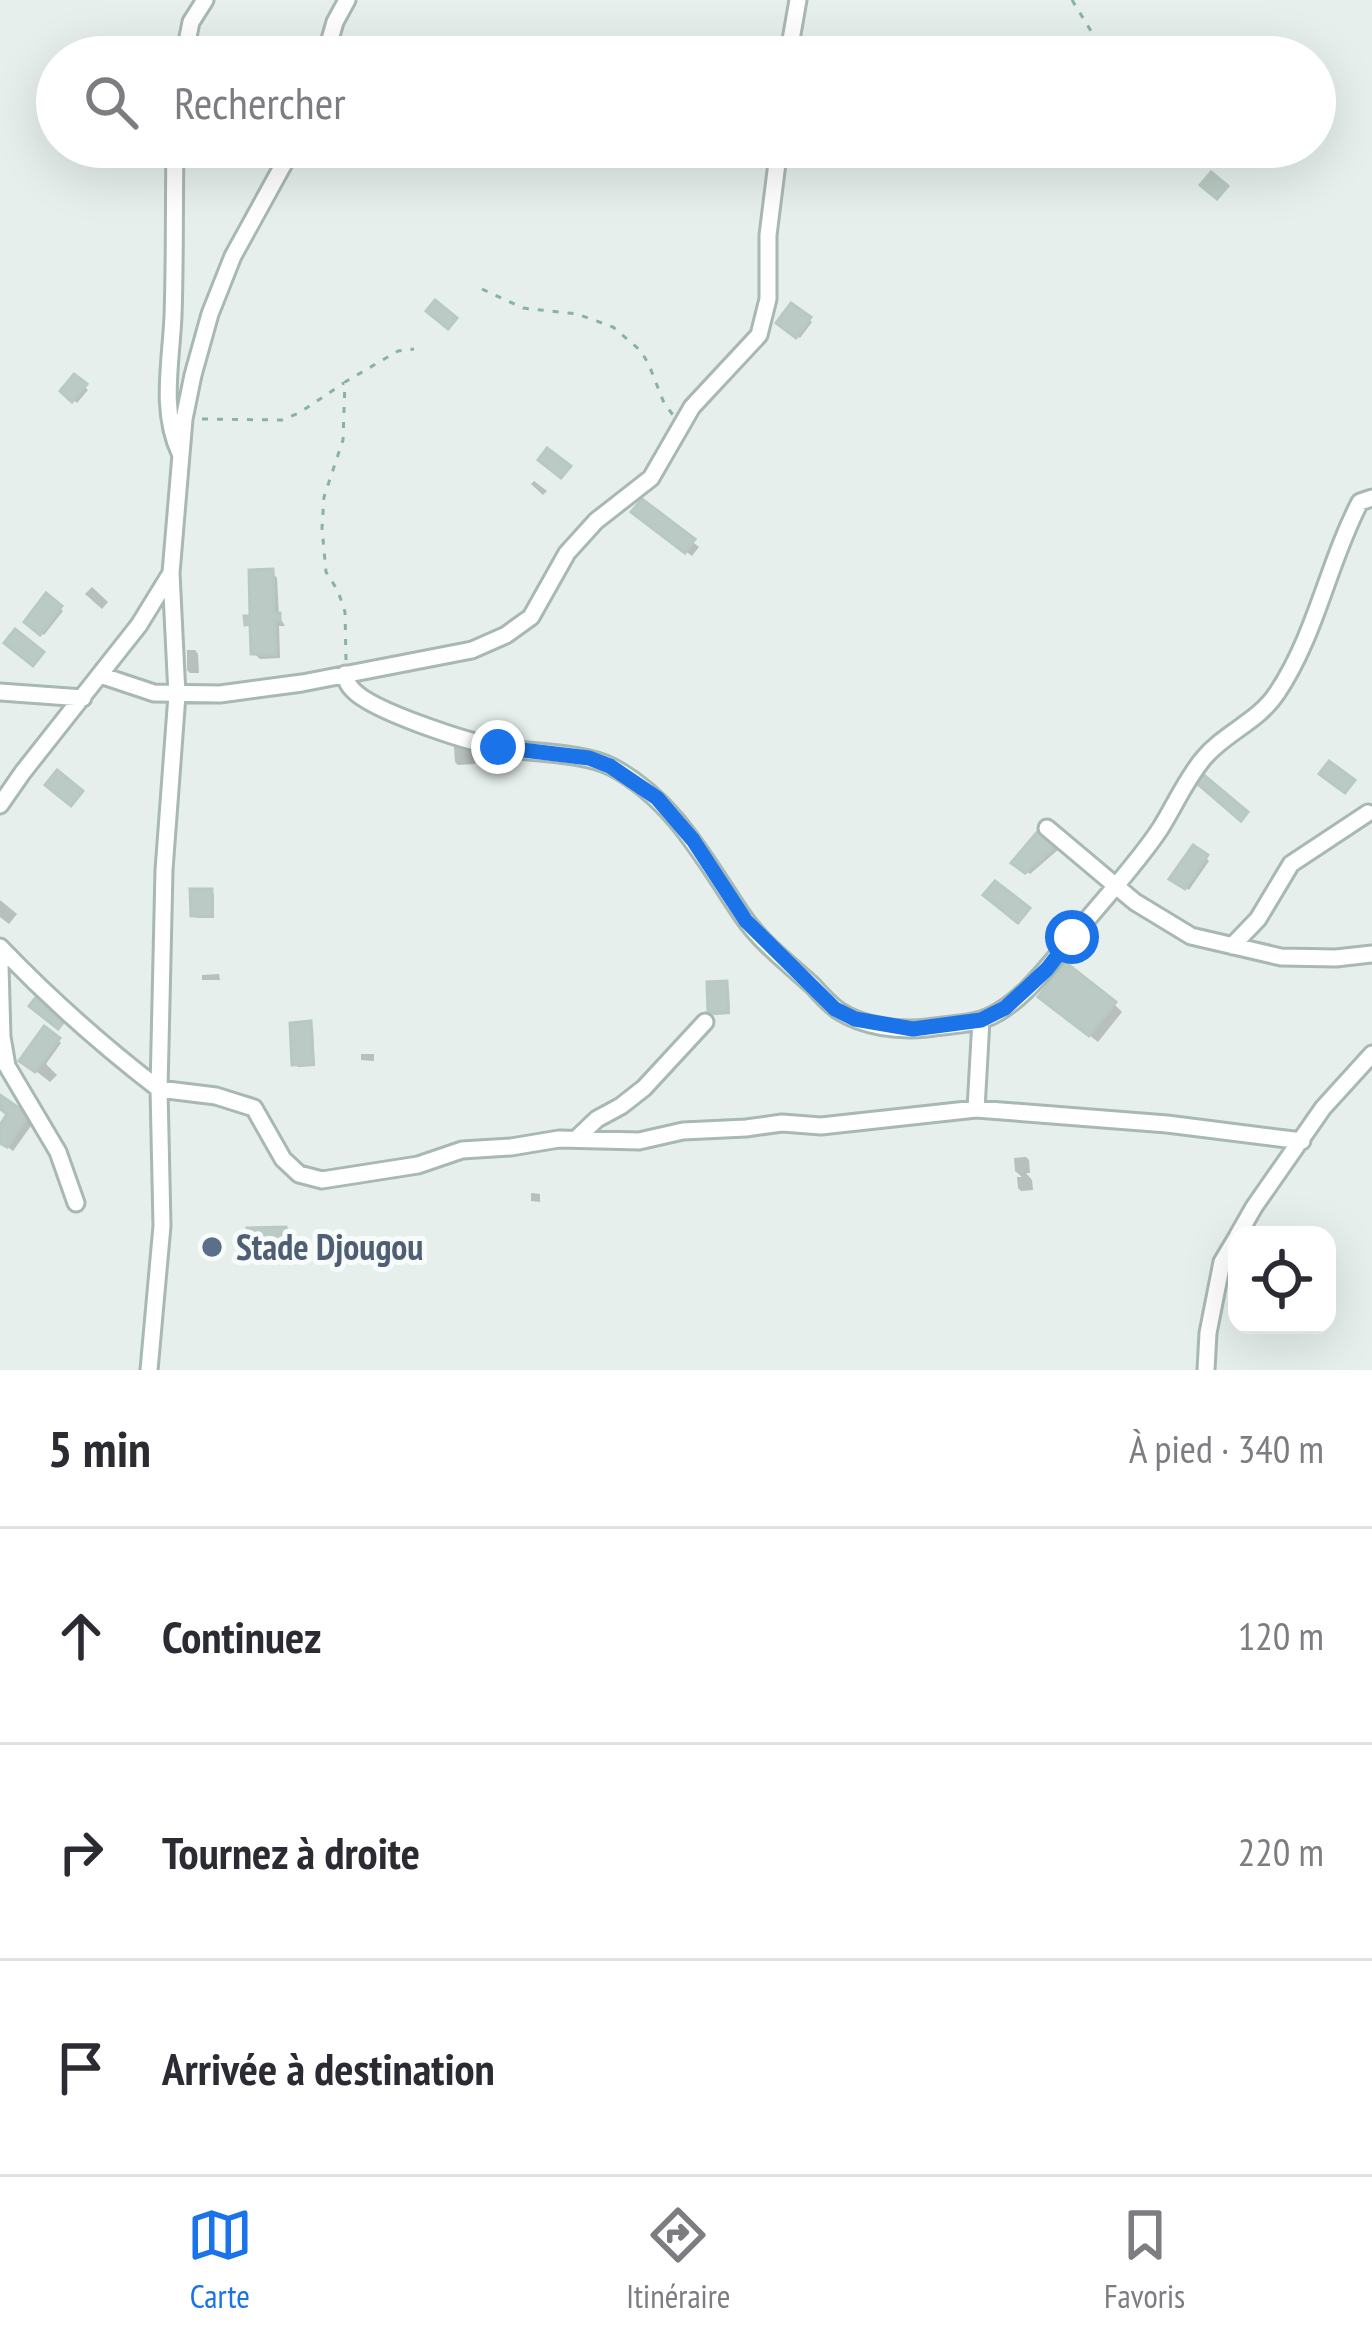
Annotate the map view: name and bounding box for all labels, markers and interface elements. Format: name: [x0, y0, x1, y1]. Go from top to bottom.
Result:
search box: [36, 36, 1336, 168]
icon: search: [78, 69, 144, 135]
text: Rechercher: [174, 73, 346, 131]
route end: [471, 720, 525, 774]
route start: [1045, 910, 1099, 964]
place label: Stade Djougou: [236, 1223, 423, 1270]
map controls: [1228, 1226, 1336, 1334]
button: locate: [1228, 1226, 1336, 1334]
marker: Stade Djougou: [199, 1234, 225, 1260]
text: 5 min: [48, 1415, 151, 1481]
text: À pied · 340 m: [1129, 1423, 1324, 1474]
icon: ahead: [48, 1603, 114, 1669]
text: Continuez: [162, 1607, 321, 1665]
text: 120 m: [1238, 1610, 1324, 1661]
icon: right: [48, 1819, 114, 1885]
text: Tournez à droite: [162, 1823, 420, 1881]
text: 220 m: [1238, 1826, 1324, 1877]
icon: arrive: [48, 2035, 114, 2101]
text: Arrivée à destination: [162, 2039, 495, 2097]
tab: Carte: [187, 2202, 253, 2317]
tab: Itinéraire: [626, 2202, 730, 2317]
tab: Favoris: [1104, 2202, 1185, 2317]

